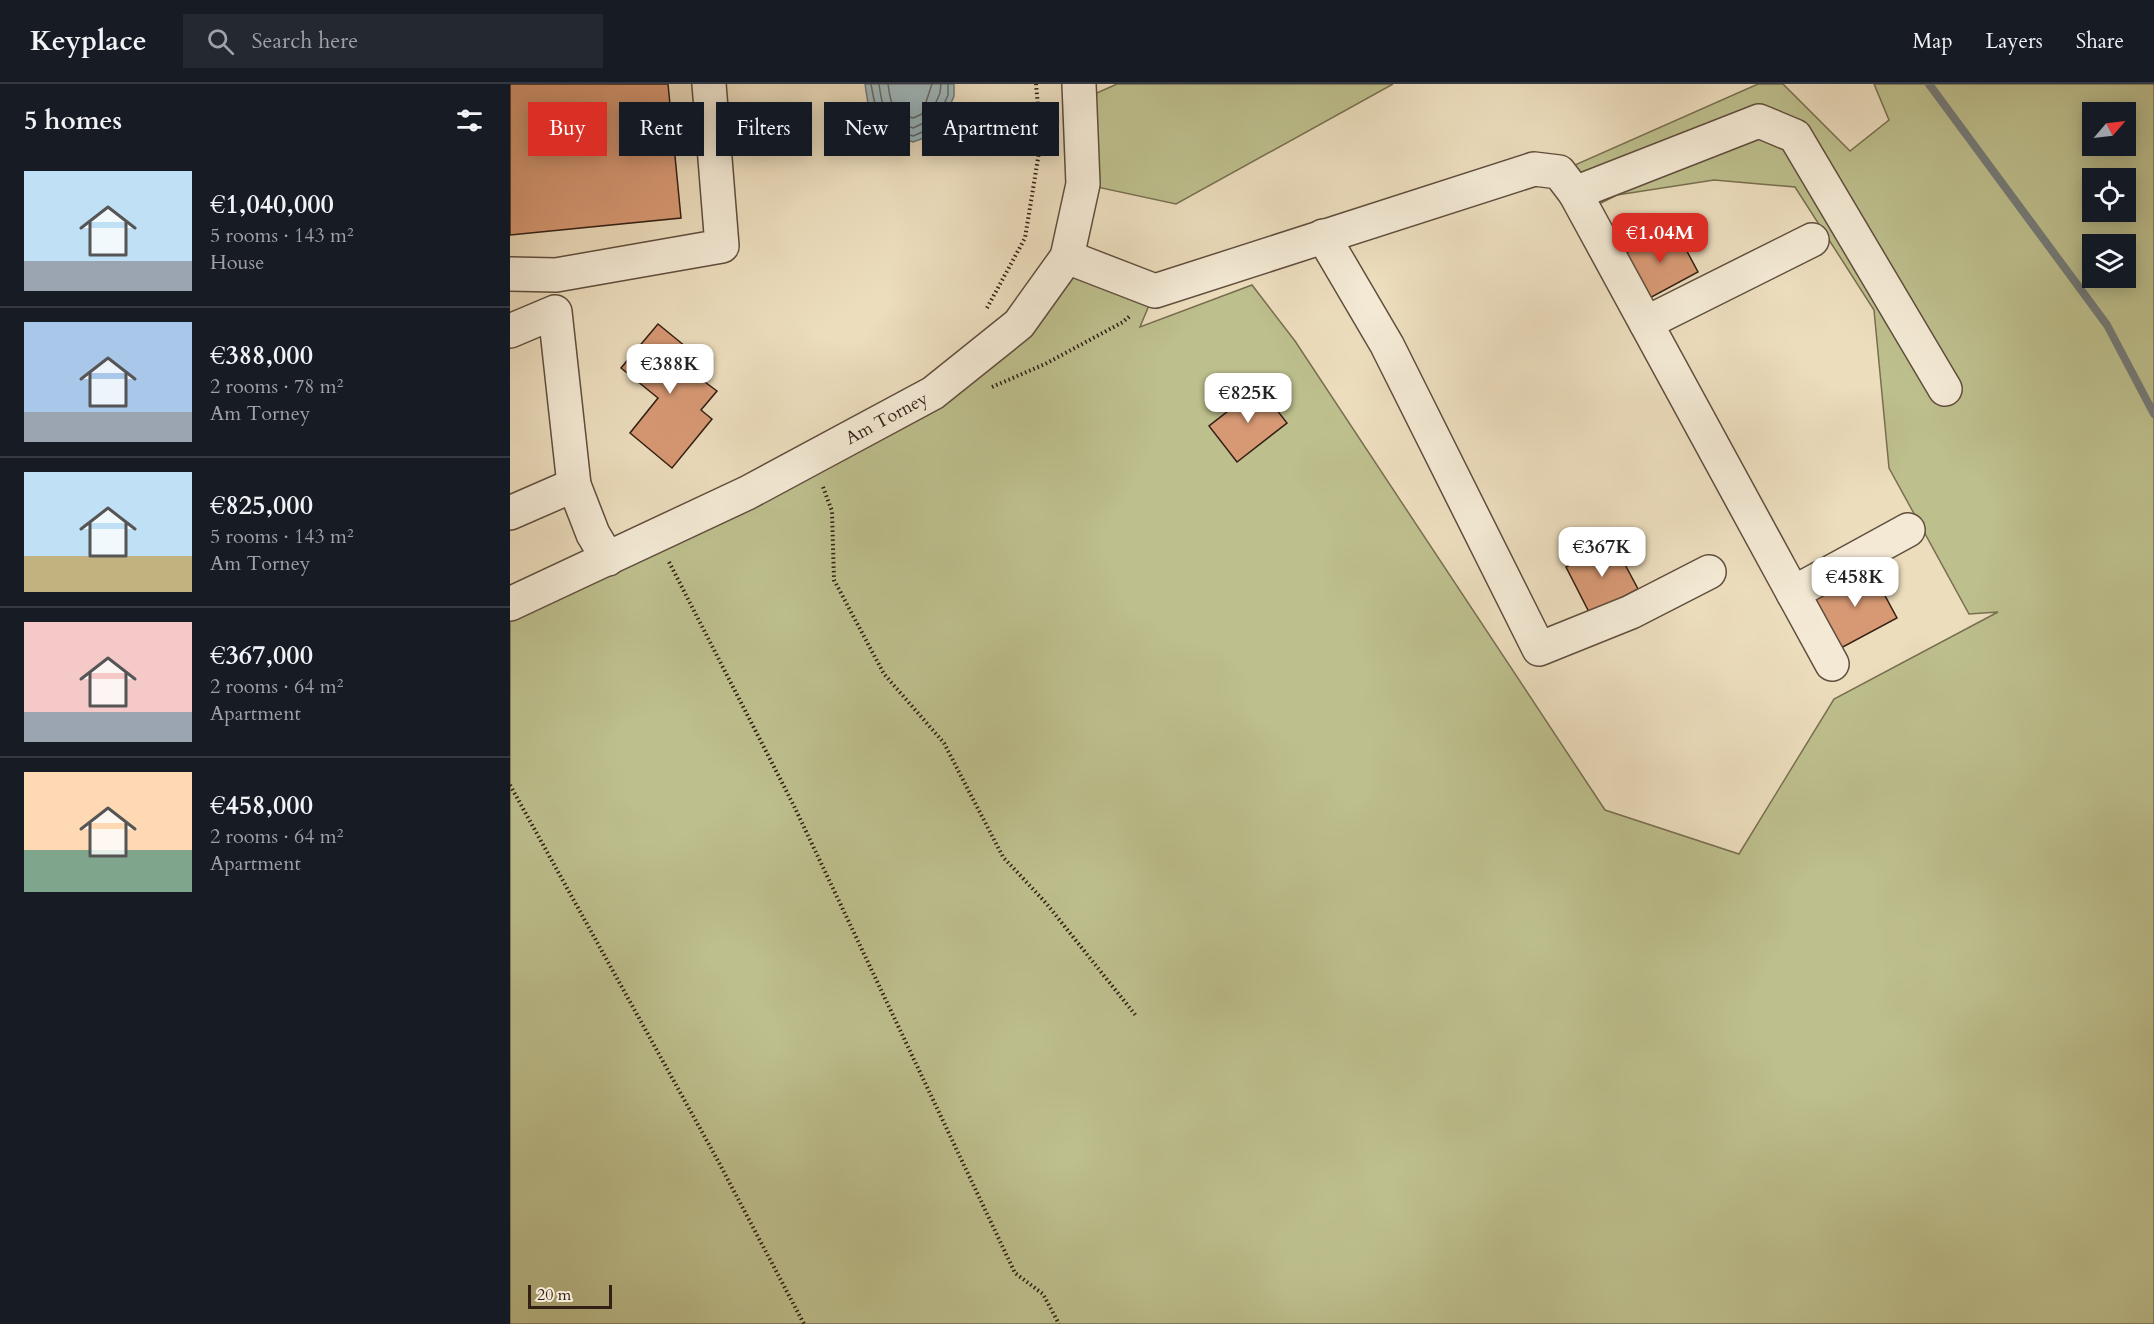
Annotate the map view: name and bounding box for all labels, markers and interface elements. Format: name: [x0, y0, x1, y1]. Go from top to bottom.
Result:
search box: [183, 14, 603, 68]
text: Keyplace: [30, 22, 147, 60]
icon: search: [204, 25, 237, 58]
text: Search here: [252, 26, 358, 56]
text: Map: [1913, 27, 1953, 56]
text: Layers: [1986, 27, 2043, 56]
text: Share: [2076, 27, 2124, 56]
chip: Buy: [528, 102, 607, 156]
chip: Rent: [619, 102, 704, 156]
chip: Filters: [716, 102, 812, 156]
chip: New: [824, 102, 910, 156]
chip: Apartment: [922, 102, 1059, 156]
north arrow: [2082, 102, 2136, 156]
map controls: [2082, 102, 2136, 288]
text: 5 homes: [24, 103, 122, 138]
icon: filters: [453, 104, 486, 137]
button: locate: [2082, 168, 2136, 222]
text: €1,040,000: [210, 187, 334, 222]
icon: home: [72, 195, 144, 267]
pin: €1.04M: [1611, 213, 1709, 264]
text: €1.04M: [1626, 219, 1694, 246]
text: 5 rooms · 143 m²: [210, 222, 354, 249]
button: layers: [2082, 234, 2136, 288]
text: House: [210, 249, 264, 276]
text: €388,000: [210, 338, 313, 373]
pin: €388K: [628, 344, 712, 395]
icon: home: [72, 346, 144, 418]
text: €388K: [641, 350, 699, 377]
text: 2 rooms · 78 m²: [210, 373, 343, 400]
pin: €825K: [1206, 373, 1290, 424]
text: €825K: [1219, 379, 1277, 406]
street label: Am Torney: [841, 386, 933, 451]
text: Am Torney: [210, 400, 310, 427]
text: €825,000: [210, 488, 313, 523]
icon: home: [72, 496, 144, 568]
text: 5 rooms · 143 m²: [210, 523, 354, 550]
pin: €367K: [1560, 527, 1644, 578]
text: €367K: [1573, 533, 1631, 560]
text: Am Torney: [210, 550, 310, 577]
pin: €458K: [1813, 557, 1897, 608]
text: €458K: [1826, 563, 1884, 590]
text: €367,000: [210, 638, 313, 673]
icon: home: [72, 646, 144, 718]
text: 2 rooms · 64 m²: [210, 673, 343, 700]
text: Apartment: [210, 700, 301, 727]
text: €458,000: [210, 788, 313, 823]
icon: home: [72, 796, 144, 868]
text: 2 rooms · 64 m²: [210, 823, 343, 850]
text: Apartment: [210, 850, 301, 877]
scale bar: [528, 1282, 612, 1310]
text: 20 m: [537, 1284, 571, 1306]

